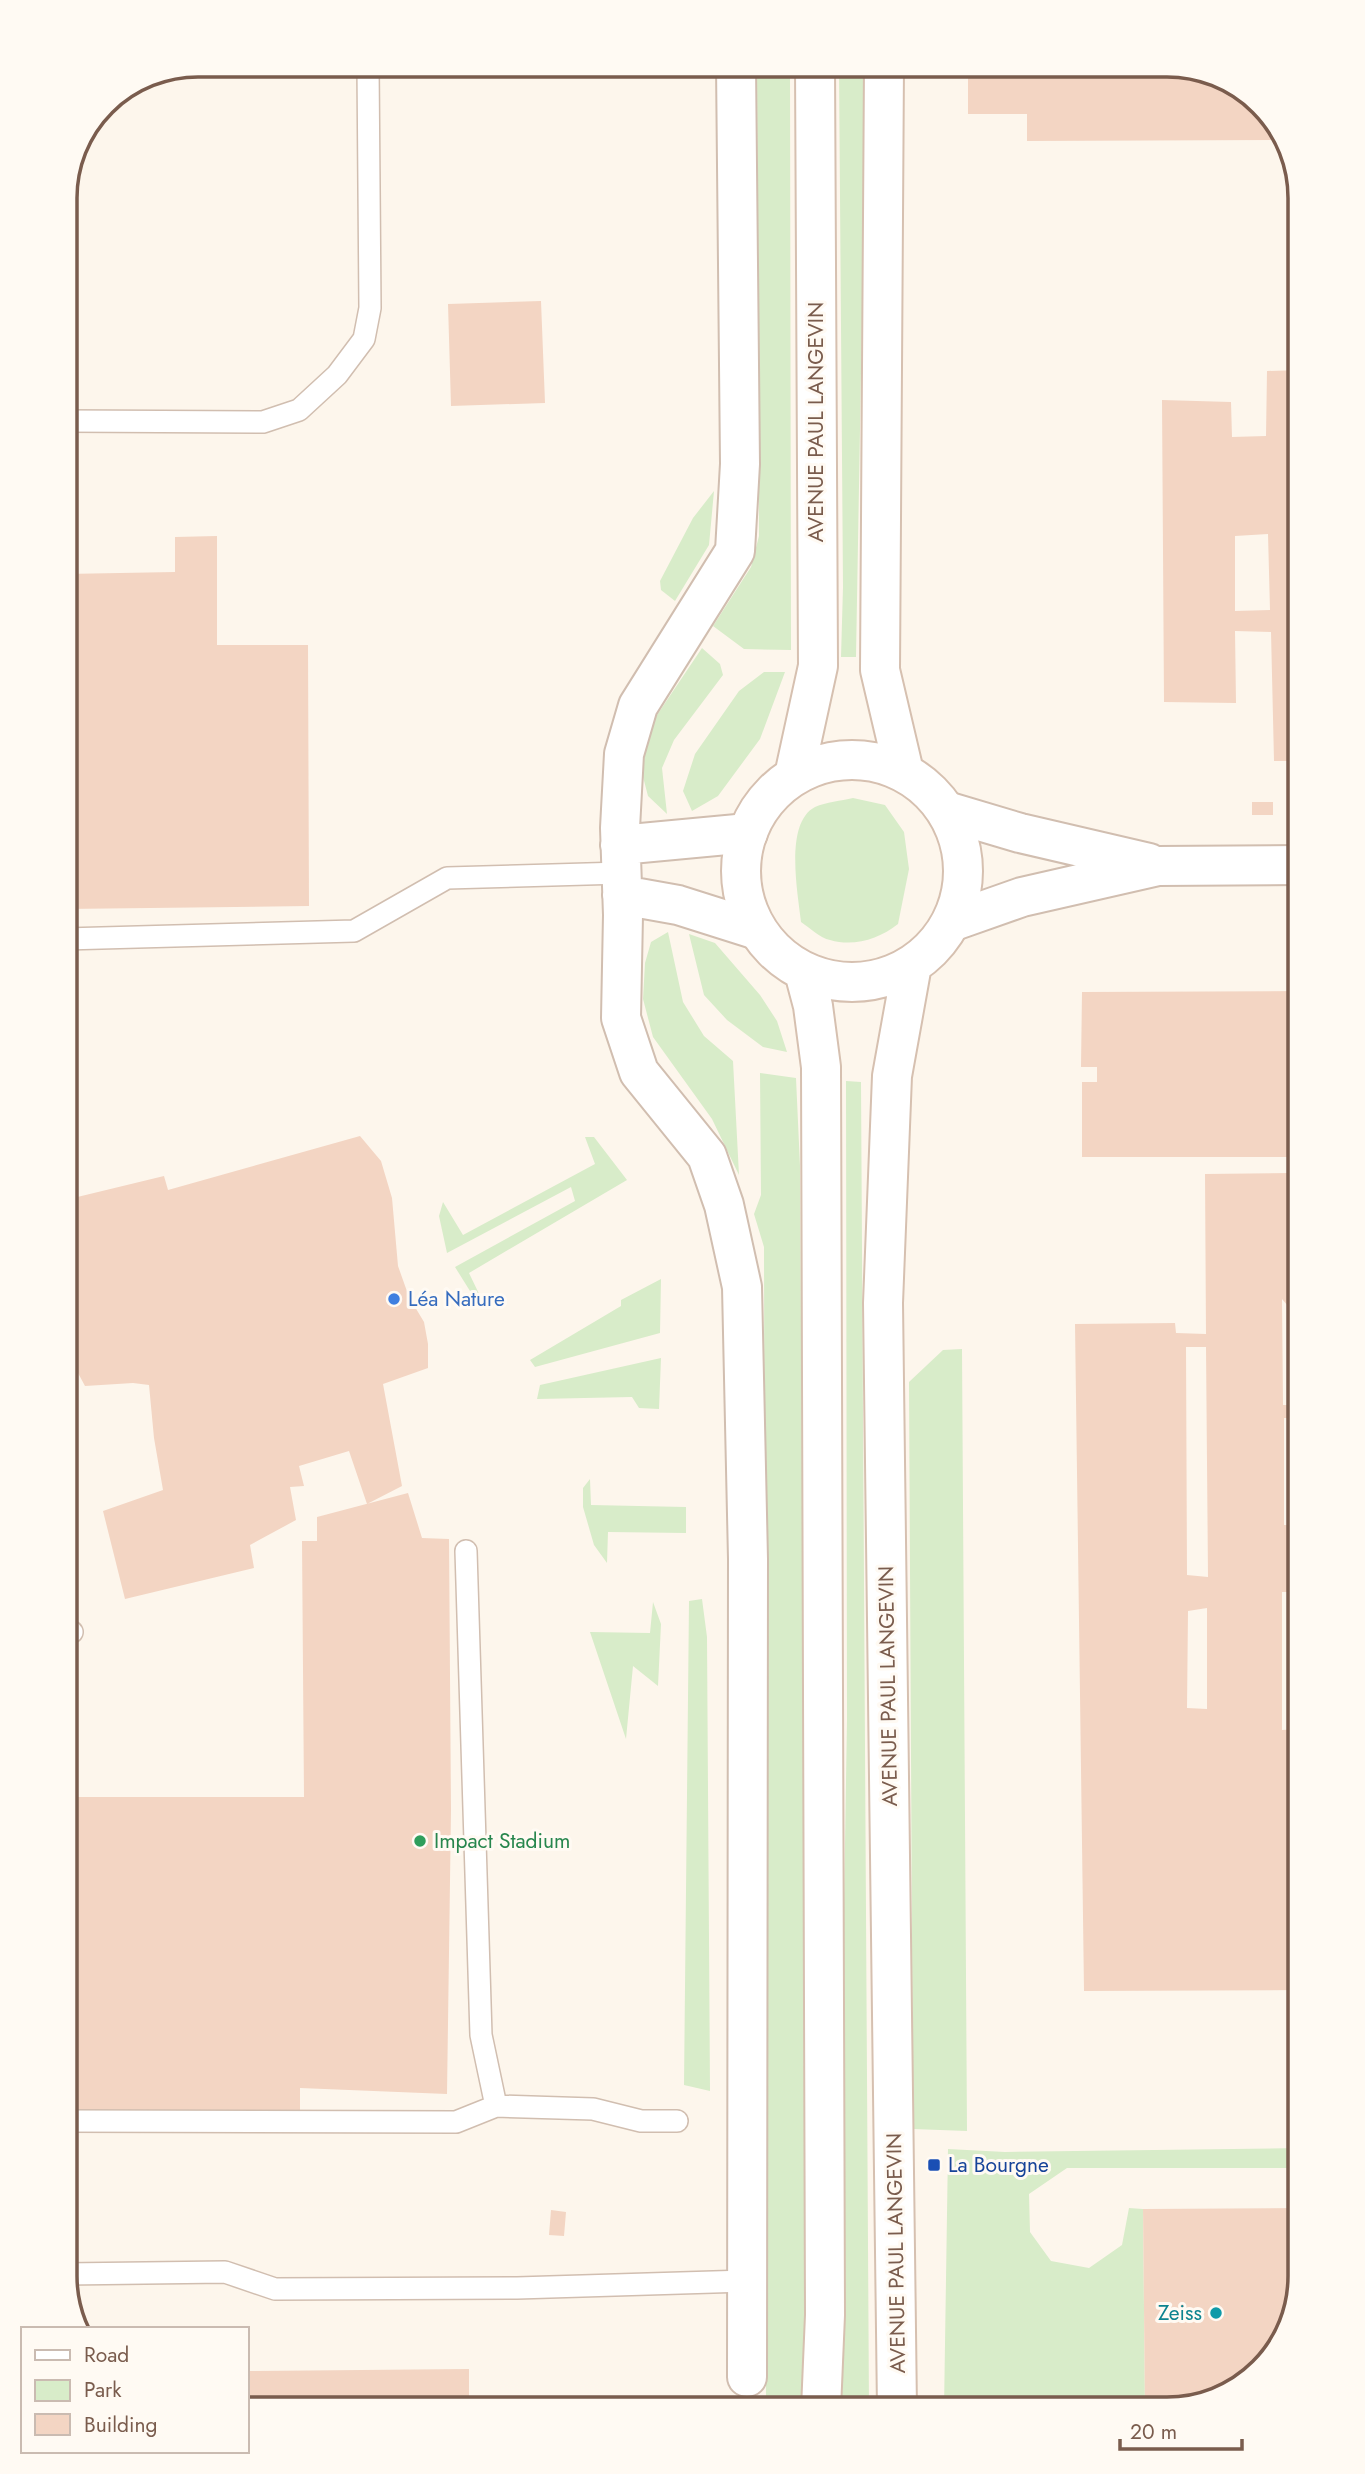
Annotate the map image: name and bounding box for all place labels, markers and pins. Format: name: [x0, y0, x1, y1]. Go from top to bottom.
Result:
place label: Léa Nature: [408, 1284, 505, 1314]
marker: Léa Nature: [386, 1291, 402, 1307]
place label: Impact Stadium: [434, 1826, 570, 1856]
marker: Impact Stadium: [412, 1833, 428, 1849]
place label: La Bourgne: [948, 2150, 1049, 2180]
marker: La Bourgne: [926, 2157, 942, 2173]
place label: Zeiss: [1158, 2298, 1202, 2328]
marker: Zeiss: [1208, 2305, 1224, 2321]

